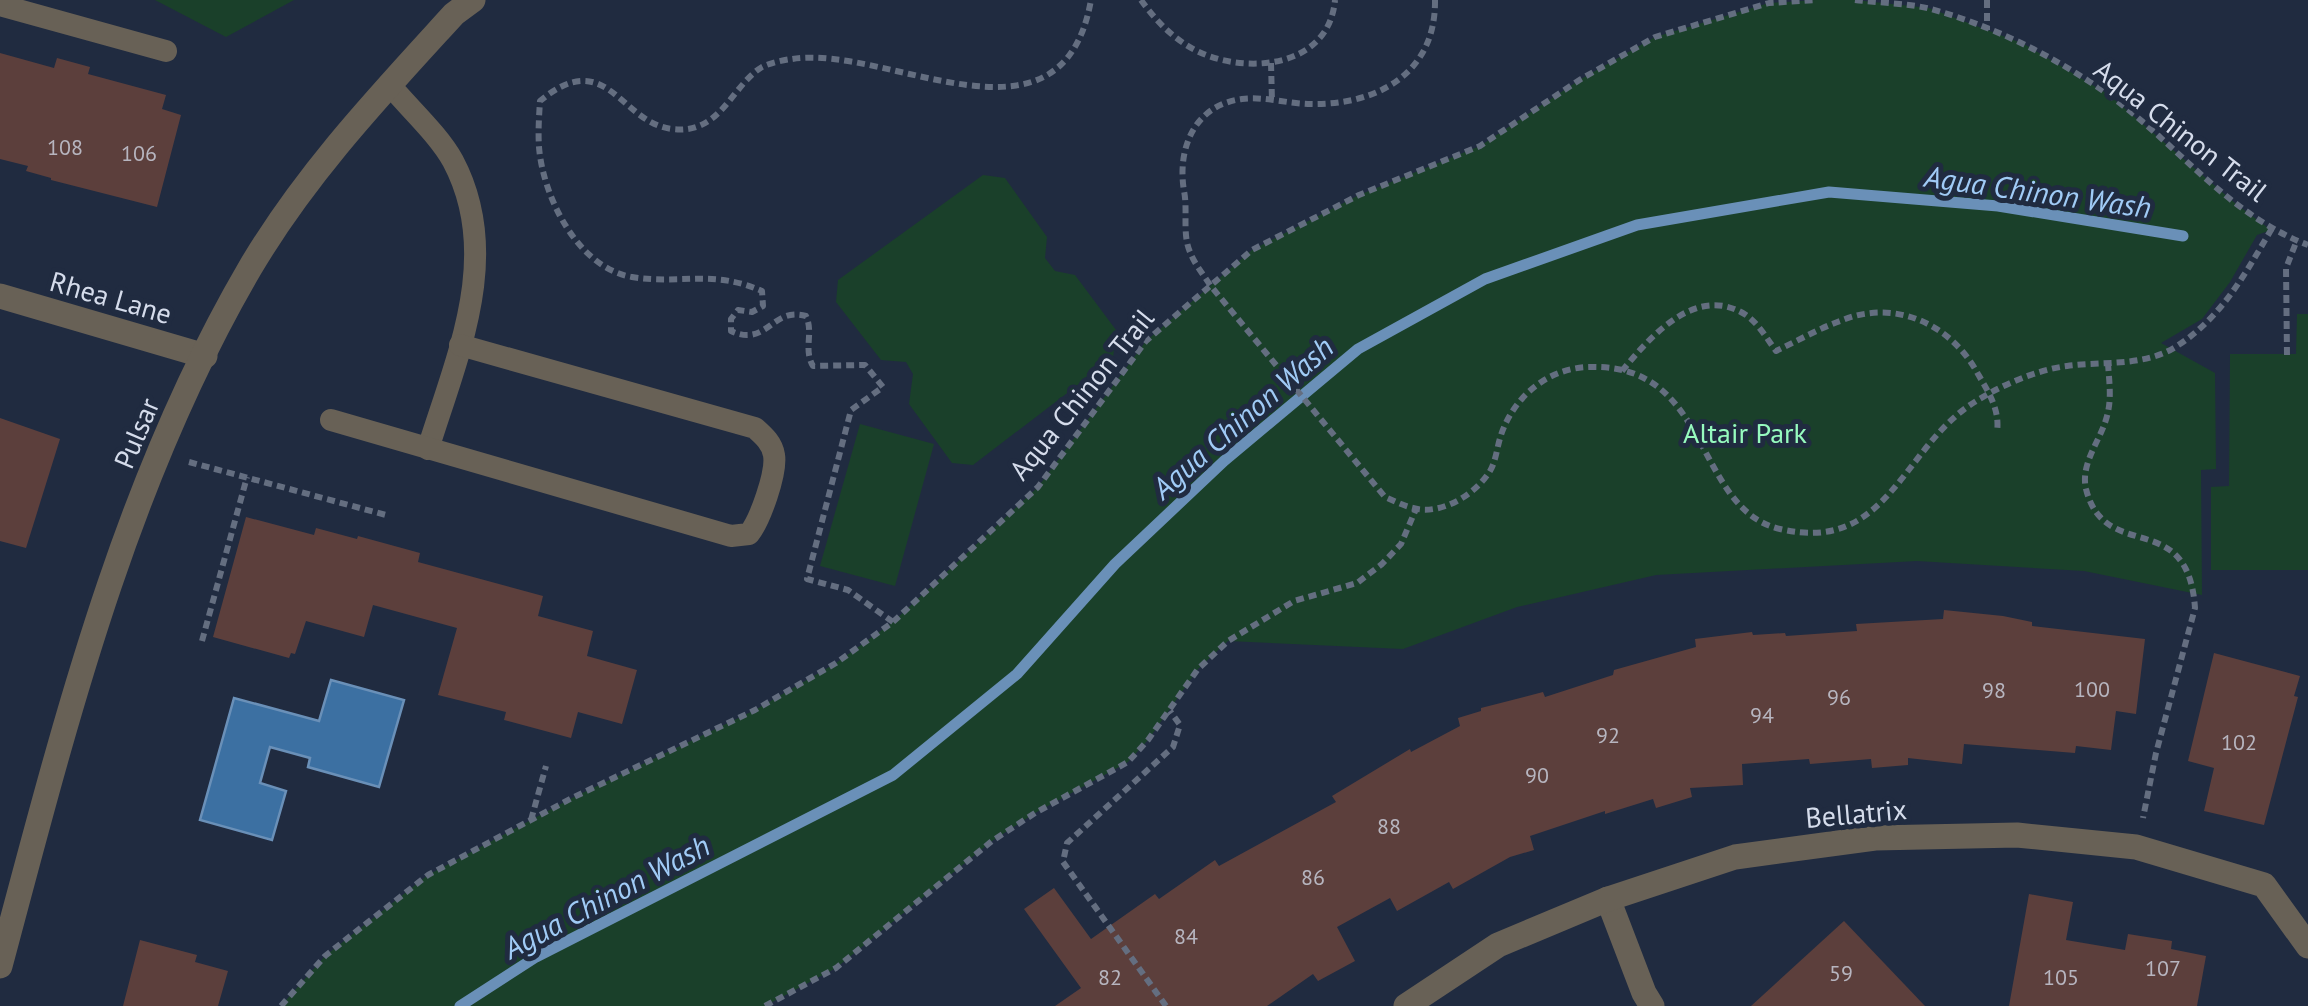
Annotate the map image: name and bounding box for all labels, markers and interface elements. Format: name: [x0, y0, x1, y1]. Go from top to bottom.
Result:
street label: Aqua Chinon Trail: [2087, 51, 2275, 209]
house number: 108: [47, 133, 83, 161]
house number: 106: [121, 139, 157, 167]
water label: Agua Chinon Wash: [1921, 156, 2154, 226]
street label: Rhea Lane: [46, 262, 176, 332]
street label: Aqua Chinon Trail: [1000, 301, 1162, 487]
water label: Agua Chinon Wash: [1142, 327, 1341, 507]
street label: Pulsar: [105, 392, 168, 474]
park label: Altair Park: [1683, 414, 1808, 451]
house number: 100: [2074, 675, 2110, 703]
house number: 98: [1982, 676, 2006, 704]
house number: 96: [1827, 683, 1851, 711]
house number: 94: [1750, 701, 1774, 729]
house number: 92: [1596, 721, 1620, 749]
house number: 102: [2221, 728, 2257, 756]
house number: 90: [1525, 761, 1549, 789]
street label: Bellatrix: [1804, 790, 1908, 836]
house number: 88: [1377, 812, 1401, 840]
water label: Agua Chinon Wash: [495, 825, 716, 967]
house number: 86: [1301, 863, 1325, 891]
house number: 84: [1174, 922, 1198, 950]
house number: 107: [2145, 954, 2181, 982]
house number: 59: [1829, 959, 1853, 987]
house number: 82: [1098, 963, 1122, 991]
house number: 105: [2043, 963, 2079, 991]

